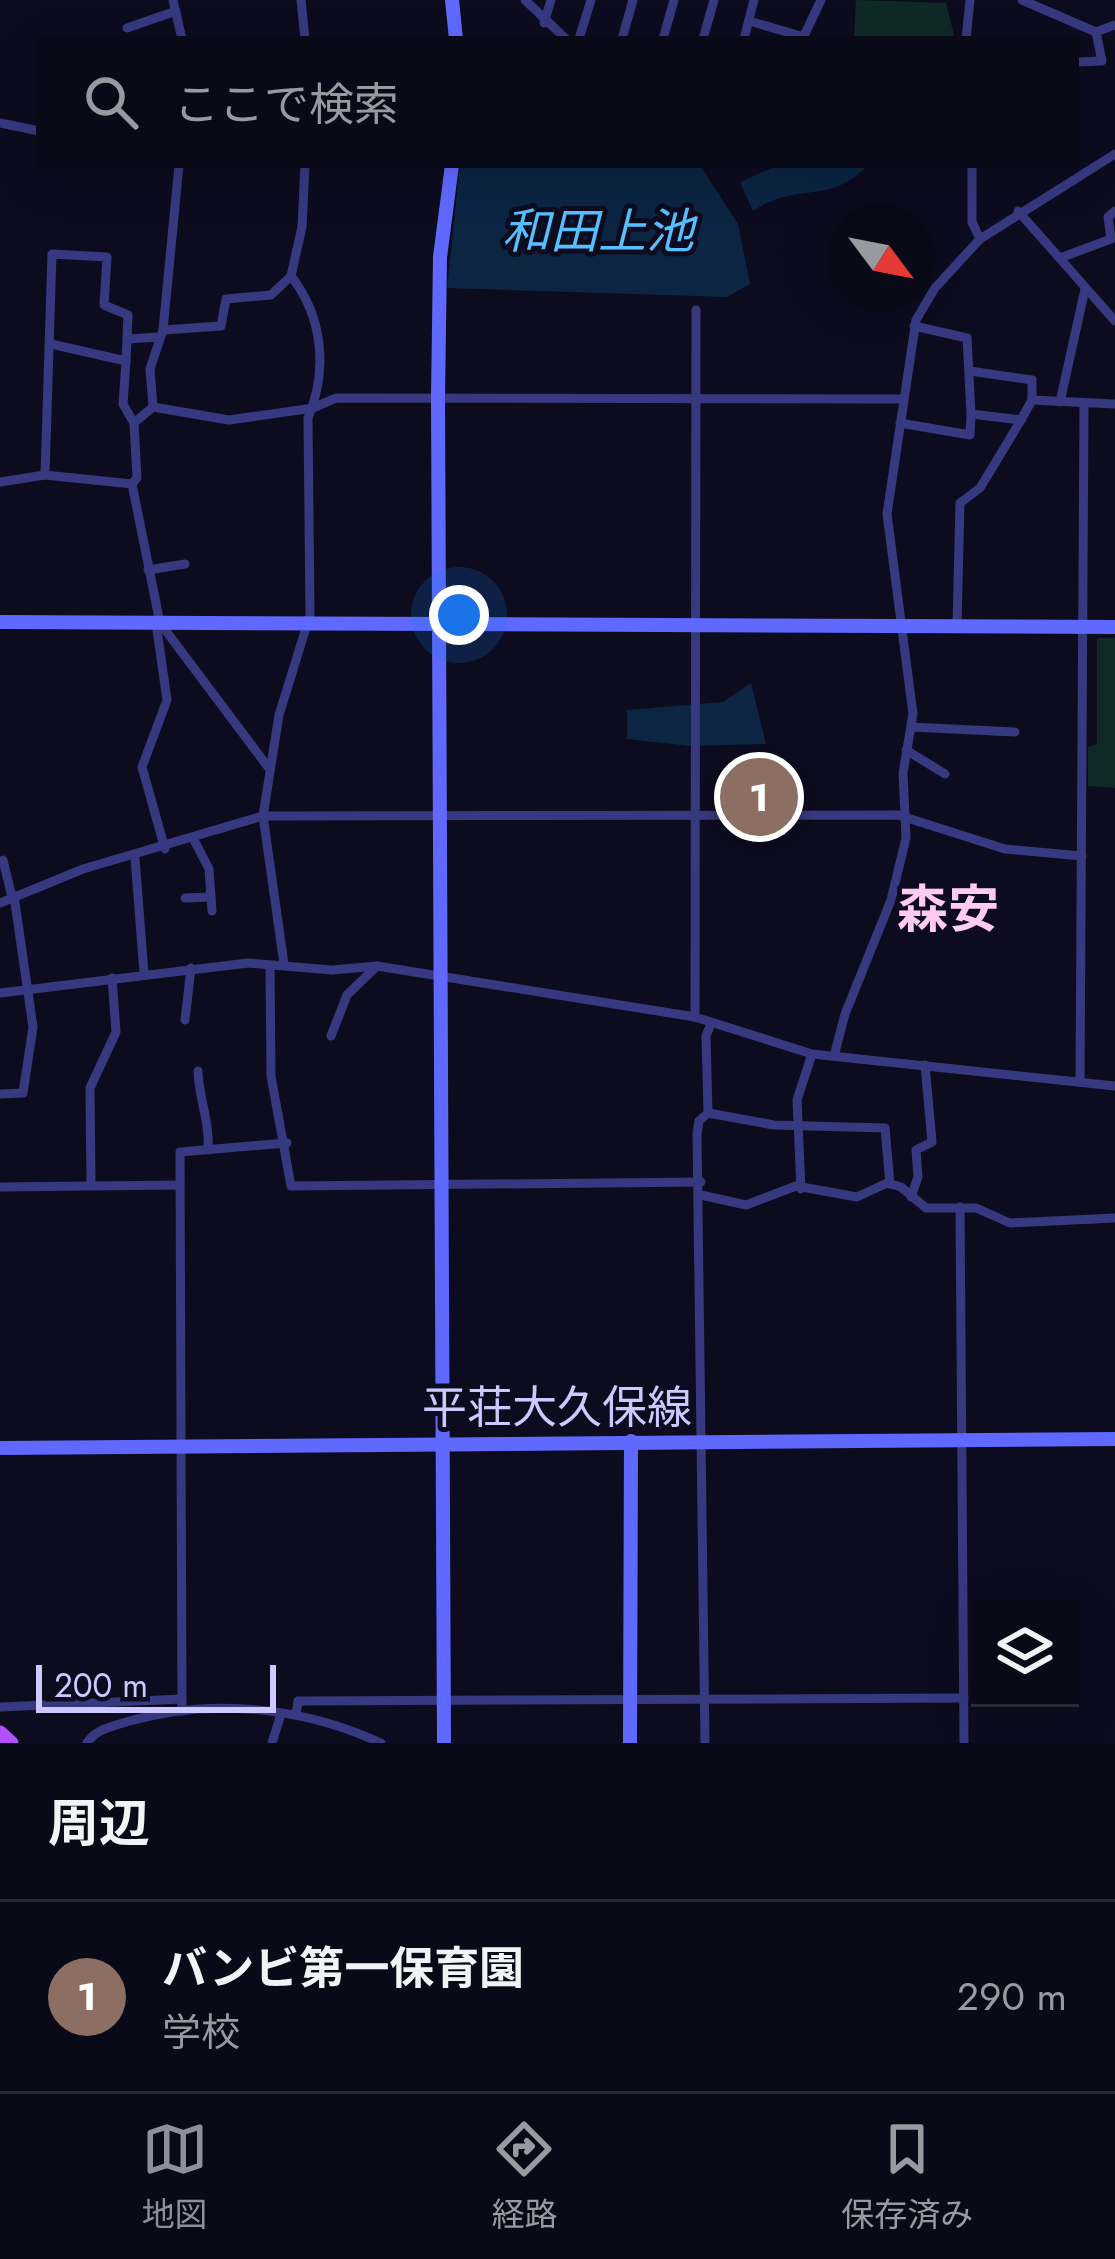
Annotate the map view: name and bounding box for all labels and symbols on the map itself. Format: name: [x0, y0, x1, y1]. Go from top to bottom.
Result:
water label: 和田上池: [502, 197, 698, 266]
north arrow: [827, 204, 935, 312]
your location: [429, 585, 489, 645]
pin: 1: [720, 752, 798, 842]
district label: 森安: [897, 872, 999, 946]
street label: 平荘大久保線: [422, 1375, 692, 1440]
scale bar: [36, 1659, 276, 1712]

